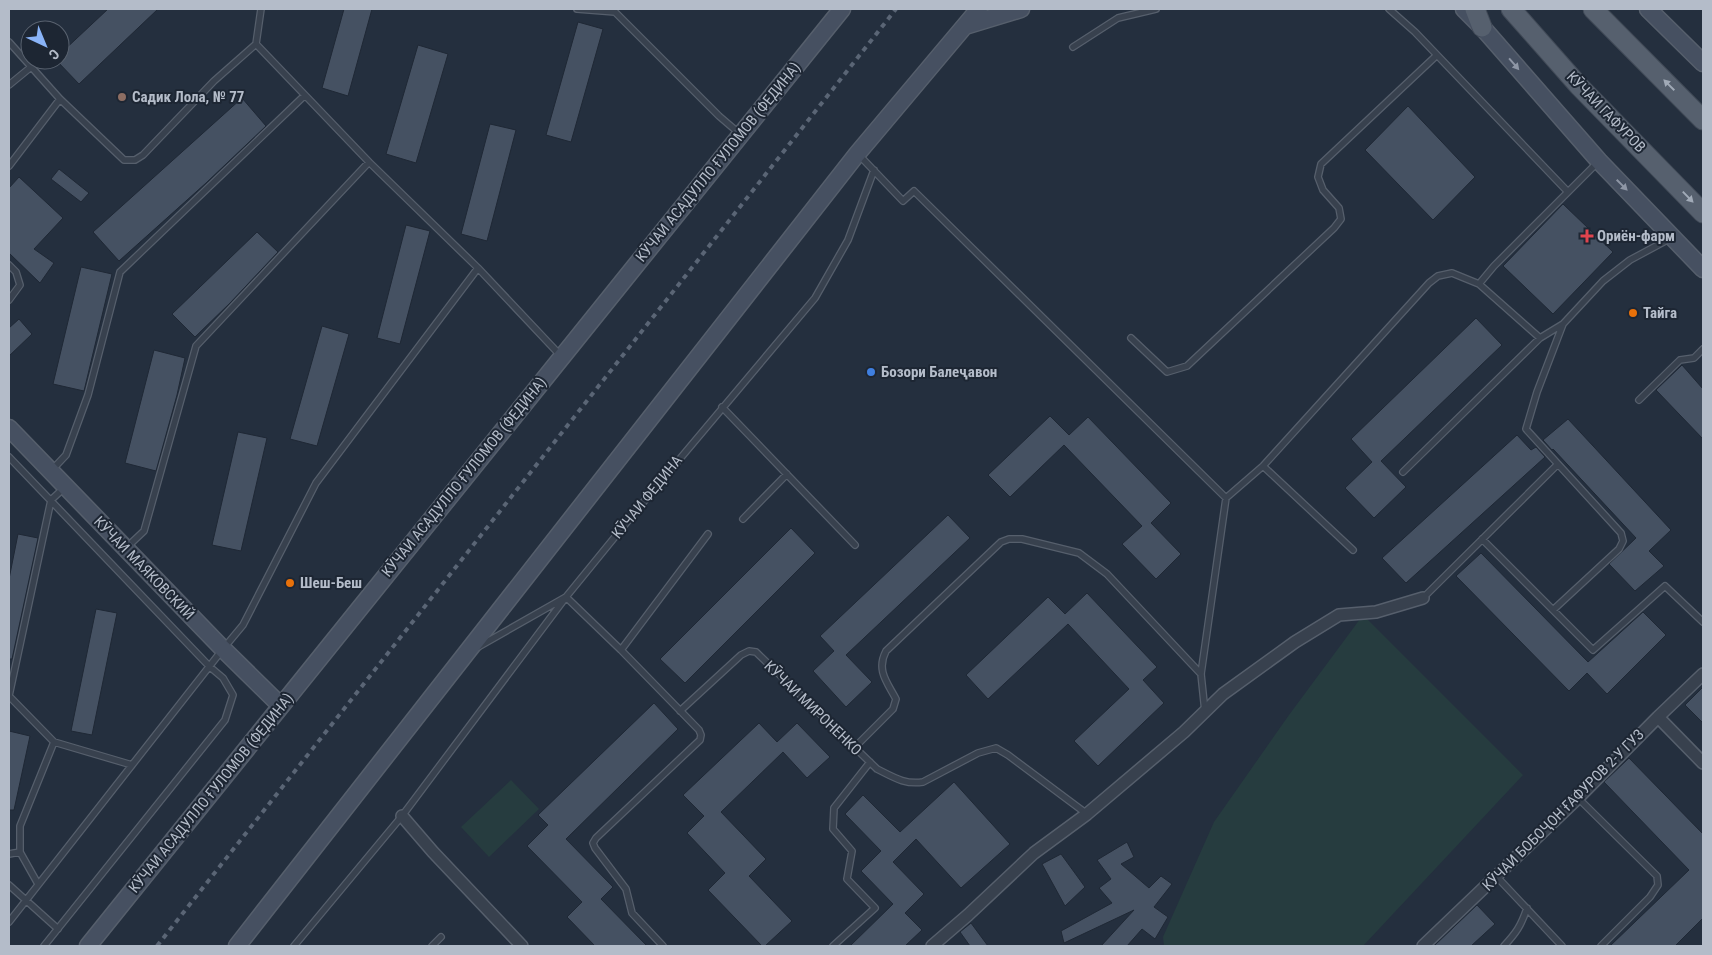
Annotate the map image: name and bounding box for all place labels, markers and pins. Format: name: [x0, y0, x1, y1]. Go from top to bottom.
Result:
place label: Садик Лола, № 77: [132, 88, 244, 106]
marker: Садик Лола, № 77: [116, 91, 128, 103]
place label: Ориён-фарм: [1597, 227, 1675, 245]
marker: Ориён-фарм: [1581, 230, 1593, 242]
place label: Тайга: [1643, 304, 1677, 322]
marker: Тайга: [1627, 307, 1639, 319]
place label: Бозори Балеҷавон: [881, 363, 997, 381]
marker: Бозори Балеҷавон: [865, 366, 877, 378]
place label: Шеш-Беш: [300, 574, 362, 592]
marker: Шеш-Беш: [284, 577, 296, 589]

